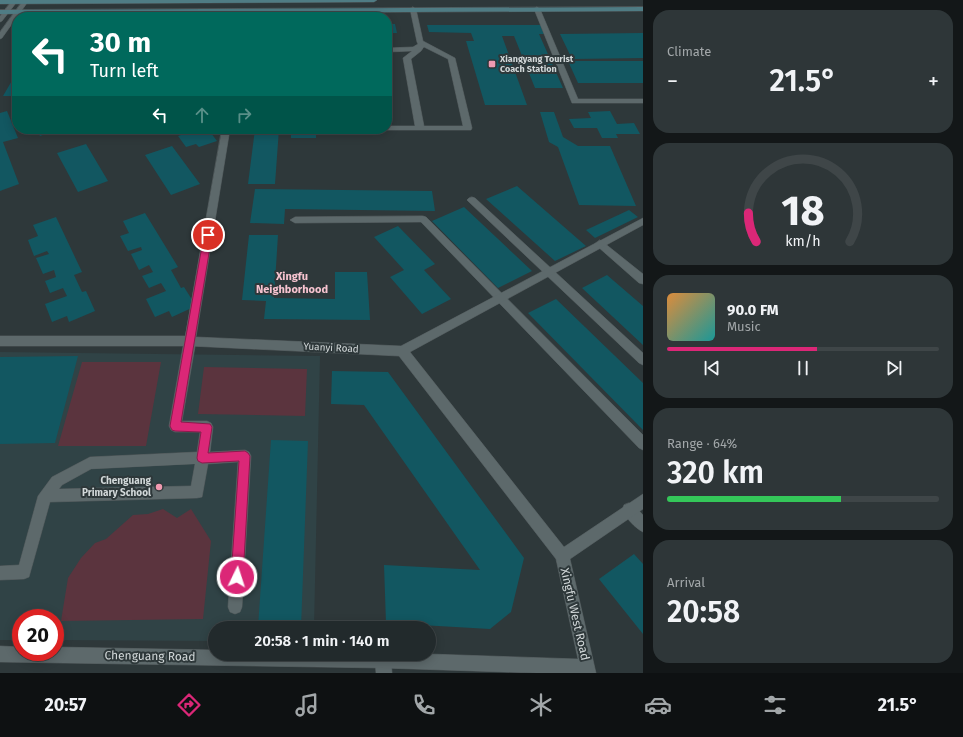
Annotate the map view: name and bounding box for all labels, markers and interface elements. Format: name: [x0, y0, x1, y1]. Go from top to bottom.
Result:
text: 30 m: [90, 26, 151, 59]
icon: left: [24, 28, 76, 80]
text: Climate: [667, 44, 711, 59]
place label: Xiangyang Tourist Coach Station: [499, 54, 574, 74]
marker: Xiangyang Tourist Coach Station: [487, 59, 497, 69]
text: Turn left: [90, 60, 159, 82]
text: 21.5°: [770, 63, 837, 99]
text: −: [667, 68, 678, 95]
text: +: [928, 68, 939, 95]
icon: left: [149, 104, 171, 126]
icon: ahead: [191, 104, 213, 126]
icon: right: [233, 104, 255, 126]
text: 18: [781, 186, 825, 236]
pin: [191, 218, 225, 252]
icon: arrive: [197, 224, 219, 246]
text: km/h: [785, 232, 821, 249]
district label: Xingfu Neighborhood: [256, 270, 328, 296]
text: 90.0 FM: [727, 301, 779, 319]
text: Music: [727, 319, 761, 334]
street label: Yuanyi Road: [303, 341, 359, 355]
icon: previous: [701, 357, 723, 379]
icon: pause: [792, 357, 814, 379]
icon: next: [883, 357, 905, 379]
text: Range · 64%: [667, 436, 737, 451]
text: 320 km: [667, 455, 764, 491]
place label: Chenguang Primary School: [82, 475, 151, 499]
marker: Chenguang Primary School: [154, 482, 164, 492]
position arrow: [216, 556, 258, 598]
street label: Xingfu West Road: [558, 566, 592, 662]
text: Arrival: [667, 575, 705, 590]
text: 20:58: [667, 594, 740, 630]
speed limit sign: 20: [12, 609, 64, 661]
text: 20:58 · 1 min · 140 m: [255, 632, 389, 650]
street label: Chenguang Road: [104, 648, 196, 664]
icon: directions: [175, 691, 203, 719]
icon: music: [293, 691, 321, 719]
icon: phone: [410, 691, 438, 719]
icon: climate: [527, 691, 555, 719]
icon: car: [644, 691, 672, 719]
icon: filters: [761, 691, 789, 719]
text: 20:57: [45, 694, 86, 716]
text: 21.5°: [878, 694, 918, 716]

